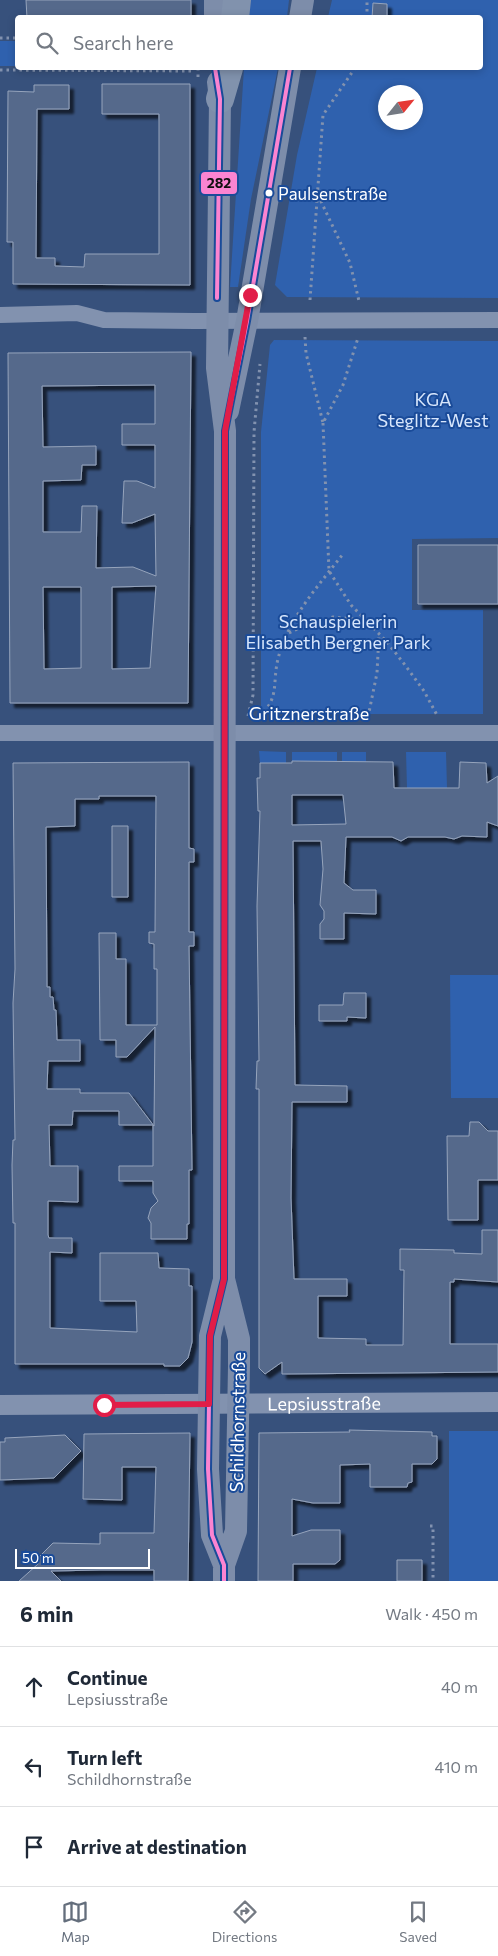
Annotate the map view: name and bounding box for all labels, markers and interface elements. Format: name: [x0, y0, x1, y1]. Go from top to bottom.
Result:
search box: [15, 15, 483, 70]
icon: search: [33, 29, 61, 57]
text: Search here: [73, 31, 173, 54]
north arrow: [378, 85, 423, 130]
line badge: 282: [200, 171, 238, 195]
text: 282: [207, 174, 231, 191]
place label: Paulsenstraße: [278, 183, 387, 204]
marker: Paulsenstraße: [264, 188, 274, 198]
route end: [239, 284, 262, 307]
park label: KGA Steglitz-West: [377, 388, 489, 431]
park label: Schauspielerin Elisabeth Bergner Park: [246, 610, 431, 653]
street label: Gritznerstraße: [249, 702, 369, 724]
street label: Schildhornstraße: [225, 1352, 249, 1492]
street label: Lepsiusstraße: [267, 1392, 381, 1414]
route start: [93, 1394, 116, 1417]
scale bar: [15, 1546, 150, 1569]
text: 50 m: [22, 1549, 54, 1566]
text: 6 min: [20, 1601, 73, 1626]
text: Walk · 450 m: [385, 1604, 478, 1623]
text: Continue: [67, 1666, 147, 1689]
icon: ahead: [20, 1673, 48, 1701]
text: 40 m: [441, 1677, 478, 1696]
text: Lepsiusstraße: [67, 1689, 168, 1708]
text: Turn left: [67, 1746, 142, 1769]
icon: left: [20, 1753, 48, 1781]
text: 410 m: [435, 1757, 478, 1776]
text: Schildhornstraße: [67, 1769, 192, 1788]
icon: arrive: [20, 1833, 48, 1861]
text: Arrive at destination: [67, 1835, 247, 1858]
tab: Map: [61, 1898, 90, 1945]
tab: Directions: [212, 1898, 277, 1945]
tab: Saved: [399, 1898, 437, 1945]

